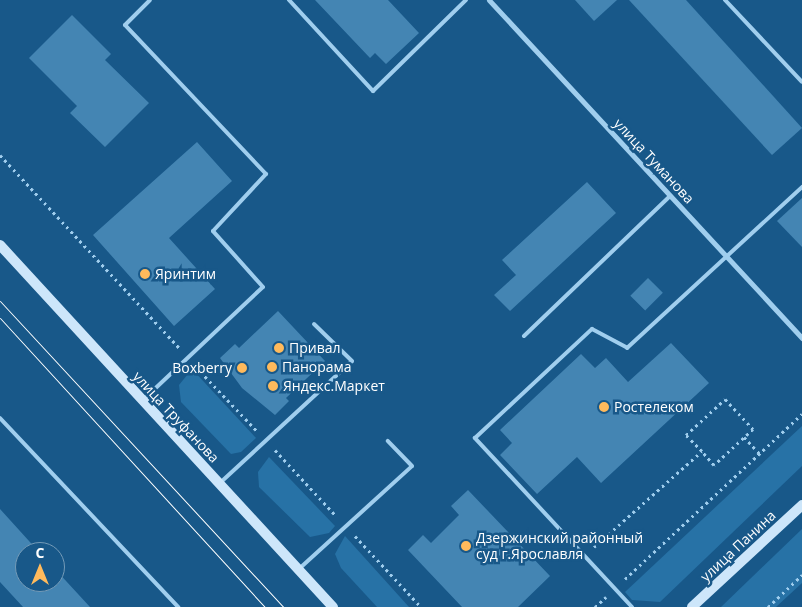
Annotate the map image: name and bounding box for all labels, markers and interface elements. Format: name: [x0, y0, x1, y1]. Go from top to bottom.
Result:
street label: улица Туманова: [610, 115, 698, 207]
place label: Яринтим: [155, 266, 216, 282]
marker: Яринтим: [139, 268, 151, 280]
place label: Привал: [289, 340, 340, 356]
marker: Привал: [273, 342, 285, 354]
place label: Панорама: [282, 359, 352, 375]
place label: Boxberry: [172, 360, 232, 376]
marker: Панорама: [266, 361, 278, 373]
marker: Boxberry: [236, 362, 248, 374]
street label: улица Труфанова: [130, 368, 222, 466]
place label: Яндекс.Маркет: [283, 378, 385, 394]
marker: Яндекс.Маркет: [267, 380, 279, 392]
place label: Ростелеком: [614, 399, 694, 415]
marker: Ростелеком: [598, 401, 610, 413]
street label: улица Панина: [697, 507, 779, 585]
place label: Дзержинский районный суд г.Ярославля: [476, 530, 643, 562]
marker: Дзержинский районный суд г.Ярославля: [460, 540, 472, 552]
north arrow: [15, 542, 65, 592]
text: С: [36, 543, 44, 562]

